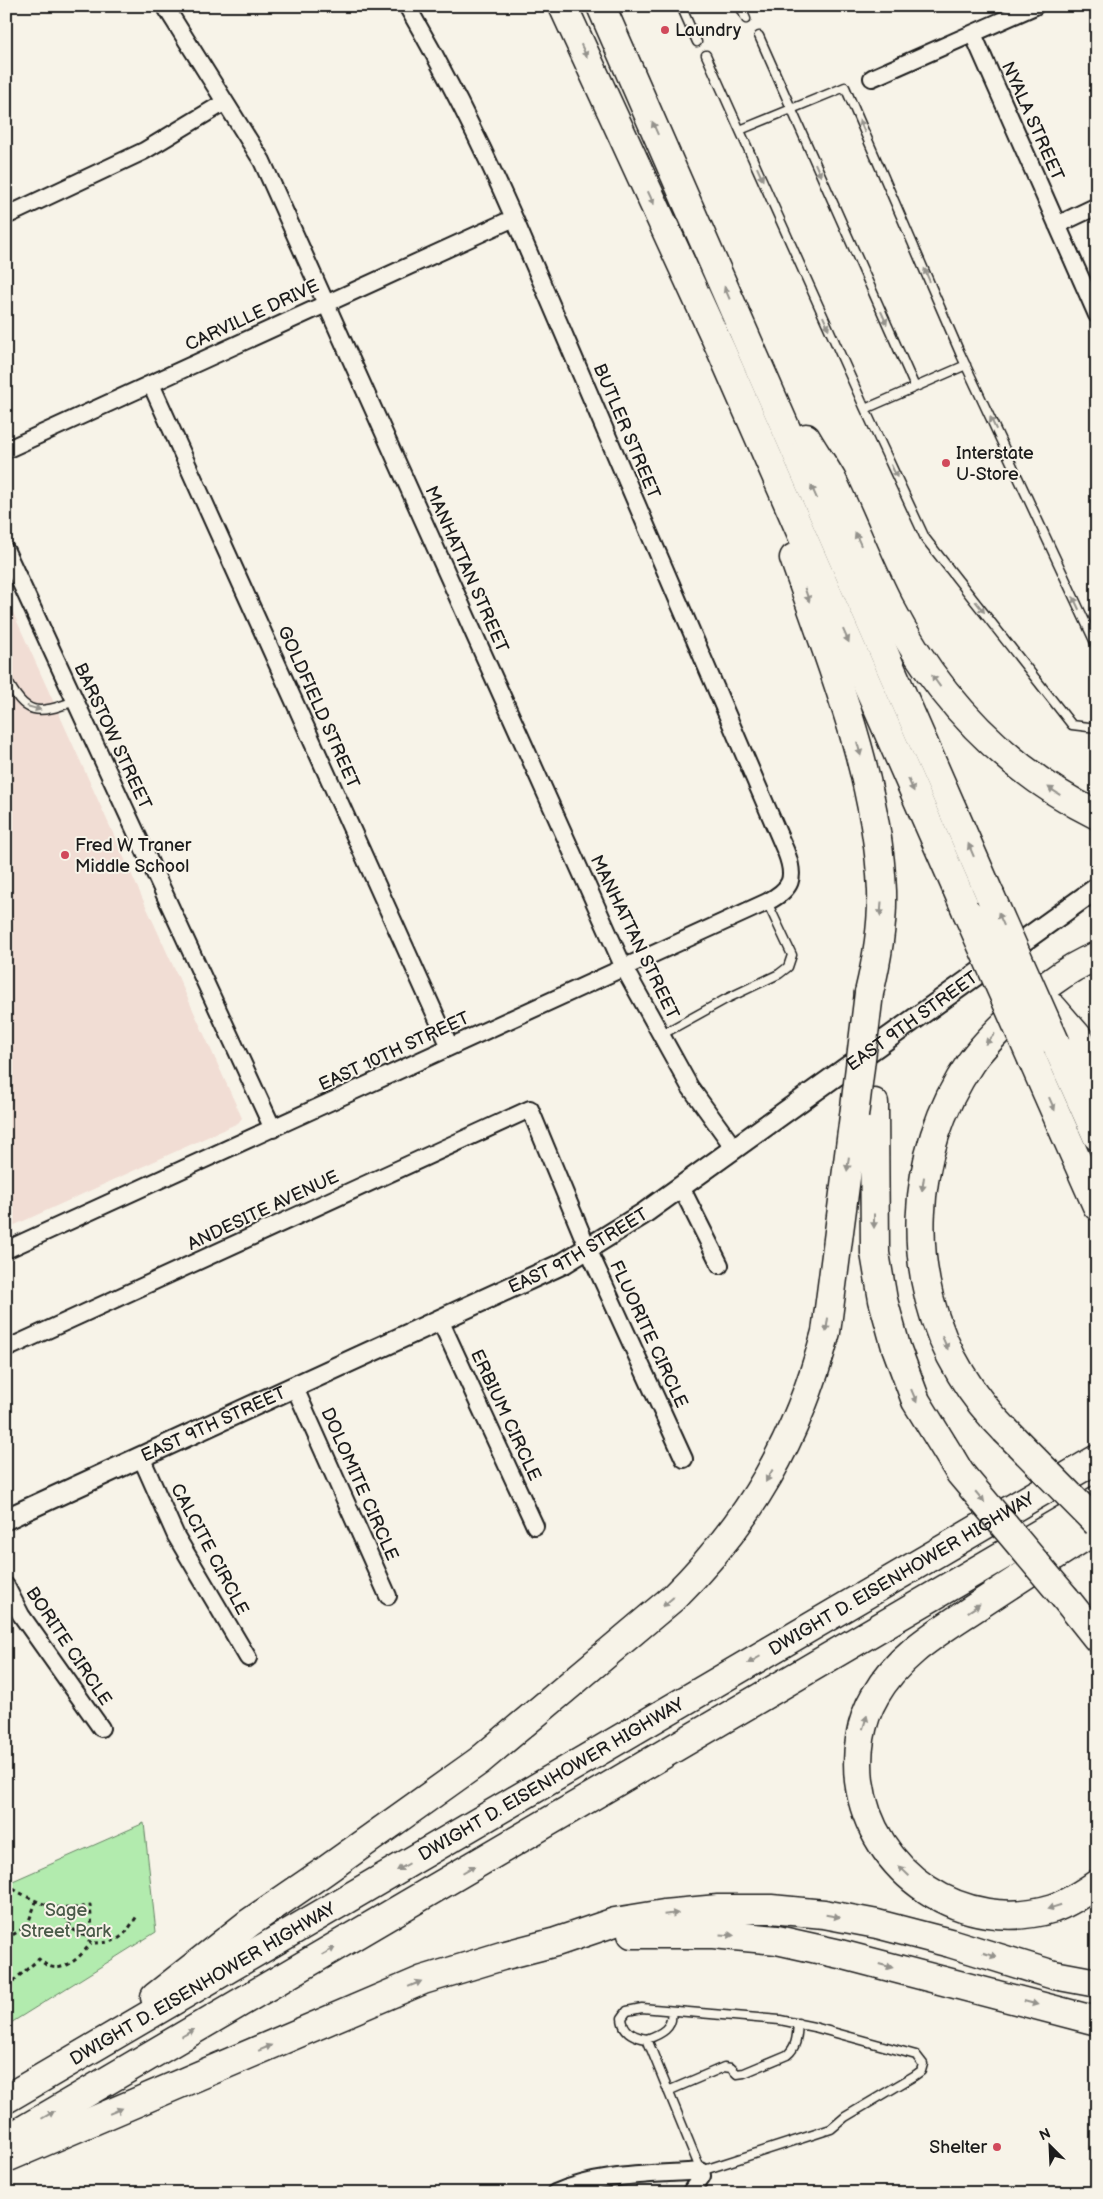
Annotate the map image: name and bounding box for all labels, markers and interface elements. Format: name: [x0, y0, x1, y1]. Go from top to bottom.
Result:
place label: Laundry: [675, 20, 742, 41]
marker: Laundry: [659, 24, 671, 36]
one-way arrow: [580, 44, 588, 58]
street label: NYALA STREET: [997, 58, 1068, 184]
one-way arrow: [858, 119, 866, 133]
one-way arrow: [651, 121, 659, 135]
one-way arrow: [814, 163, 822, 177]
one-way arrow: [757, 167, 765, 181]
one-way arrow: [648, 191, 656, 205]
one-way arrow: [922, 268, 930, 282]
street label: CARVILLE DRIVE: [182, 275, 322, 356]
one-way arrow: [722, 286, 730, 300]
one-way arrow: [881, 311, 889, 325]
one-way arrow: [823, 316, 831, 330]
street label: BUTLER STREET: [589, 361, 665, 502]
one-way arrow: [989, 416, 998, 431]
place label: Interstate U-Store: [956, 443, 1034, 485]
marker: Interstate U-Store: [940, 457, 952, 469]
one-way arrow: [890, 464, 898, 478]
street label: MANHATTAN STREET: [420, 483, 513, 656]
one-way arrow: [810, 485, 818, 499]
one-way arrow: [854, 532, 862, 546]
one-way arrow: [804, 587, 811, 602]
one-way arrow: [1072, 596, 1080, 610]
one-way arrow: [975, 600, 986, 613]
street label: GOLDFIELD STREET: [273, 623, 364, 792]
one-way arrow: [842, 629, 850, 643]
street label: BARSTOW STREET: [69, 660, 156, 813]
one-way arrow: [931, 674, 941, 688]
one-way arrow: [27, 704, 42, 712]
one-way arrow: [855, 741, 863, 756]
one-way arrow: [907, 778, 915, 792]
one-way arrow: [1048, 786, 1061, 795]
place label: Fred W Traner Middle School: [75, 835, 192, 877]
one-way arrow: [967, 843, 975, 857]
marker: Fred W Traner Middle School: [59, 849, 71, 861]
street label: MANHATTAN STREET: [586, 852, 684, 1023]
one-way arrow: [877, 901, 885, 917]
one-way arrow: [997, 912, 1005, 926]
street label: EAST 9TH STREET: [842, 967, 982, 1076]
street label: EAST 10TH STREET: [316, 1007, 473, 1096]
one-way arrow: [984, 1032, 996, 1044]
one-way arrow: [1048, 1097, 1056, 1111]
one-way arrow: [844, 1157, 852, 1173]
street label: ANDESITE AVENUE: [184, 1166, 342, 1255]
one-way arrow: [919, 1176, 927, 1192]
street label: EAST 9TH STREET: [505, 1204, 652, 1298]
one-way arrow: [870, 1214, 878, 1230]
street label: FLUORITE CIRCLE: [605, 1257, 692, 1411]
one-way arrow: [823, 1318, 831, 1334]
one-way arrow: [942, 1336, 950, 1350]
street label: ERBIUM CIRCLE: [466, 1346, 545, 1484]
street label: EAST 9TH STREET: [138, 1382, 289, 1467]
one-way arrow: [910, 1389, 918, 1404]
street label: DOLOMITE CIRCLE: [316, 1405, 403, 1564]
one-way arrow: [765, 1469, 773, 1484]
street label: CALCITE CIRCLE: [166, 1480, 253, 1619]
street label: DWIGHT D. EISENHOWER HIGHWAY: [765, 1488, 1038, 1660]
one-way arrow: [975, 1490, 986, 1503]
street label: BORITE CIRCLE: [21, 1583, 116, 1710]
one-way arrow: [661, 1597, 674, 1608]
one-way arrow: [968, 1603, 981, 1613]
one-way arrow: [748, 1656, 761, 1665]
street label: DWIGHT D. EISENHOWER HIGHWAY: [415, 1693, 688, 1866]
one-way arrow: [861, 1715, 869, 1730]
one-way arrow: [396, 1862, 409, 1871]
one-way arrow: [462, 1864, 475, 1873]
one-way arrow: [898, 1865, 910, 1877]
street label: DWIGHT D. EISENHOWER HIGHWAY: [66, 1898, 340, 2070]
park label: Sage Street Park: [21, 1900, 111, 1942]
one-way arrow: [1046, 1903, 1061, 1911]
one-way arrow: [663, 1910, 679, 1918]
one-way arrow: [825, 1912, 841, 1920]
one-way arrow: [719, 1931, 735, 1939]
one-way arrow: [322, 1946, 335, 1955]
one-way arrow: [983, 1952, 998, 1960]
one-way arrow: [878, 1962, 893, 1970]
one-way arrow: [408, 1980, 422, 1988]
one-way arrow: [1023, 2000, 1038, 2008]
one-way arrow: [182, 2029, 195, 2038]
one-way arrow: [258, 2043, 272, 2051]
one-way arrow: [108, 2107, 123, 2115]
one-way arrow: [42, 2111, 55, 2120]
north arrow: [1026, 2122, 1076, 2172]
text: N: [1037, 2125, 1053, 2144]
place label: Shelter: [929, 2137, 987, 2158]
marker: Shelter: [991, 2141, 1003, 2153]

